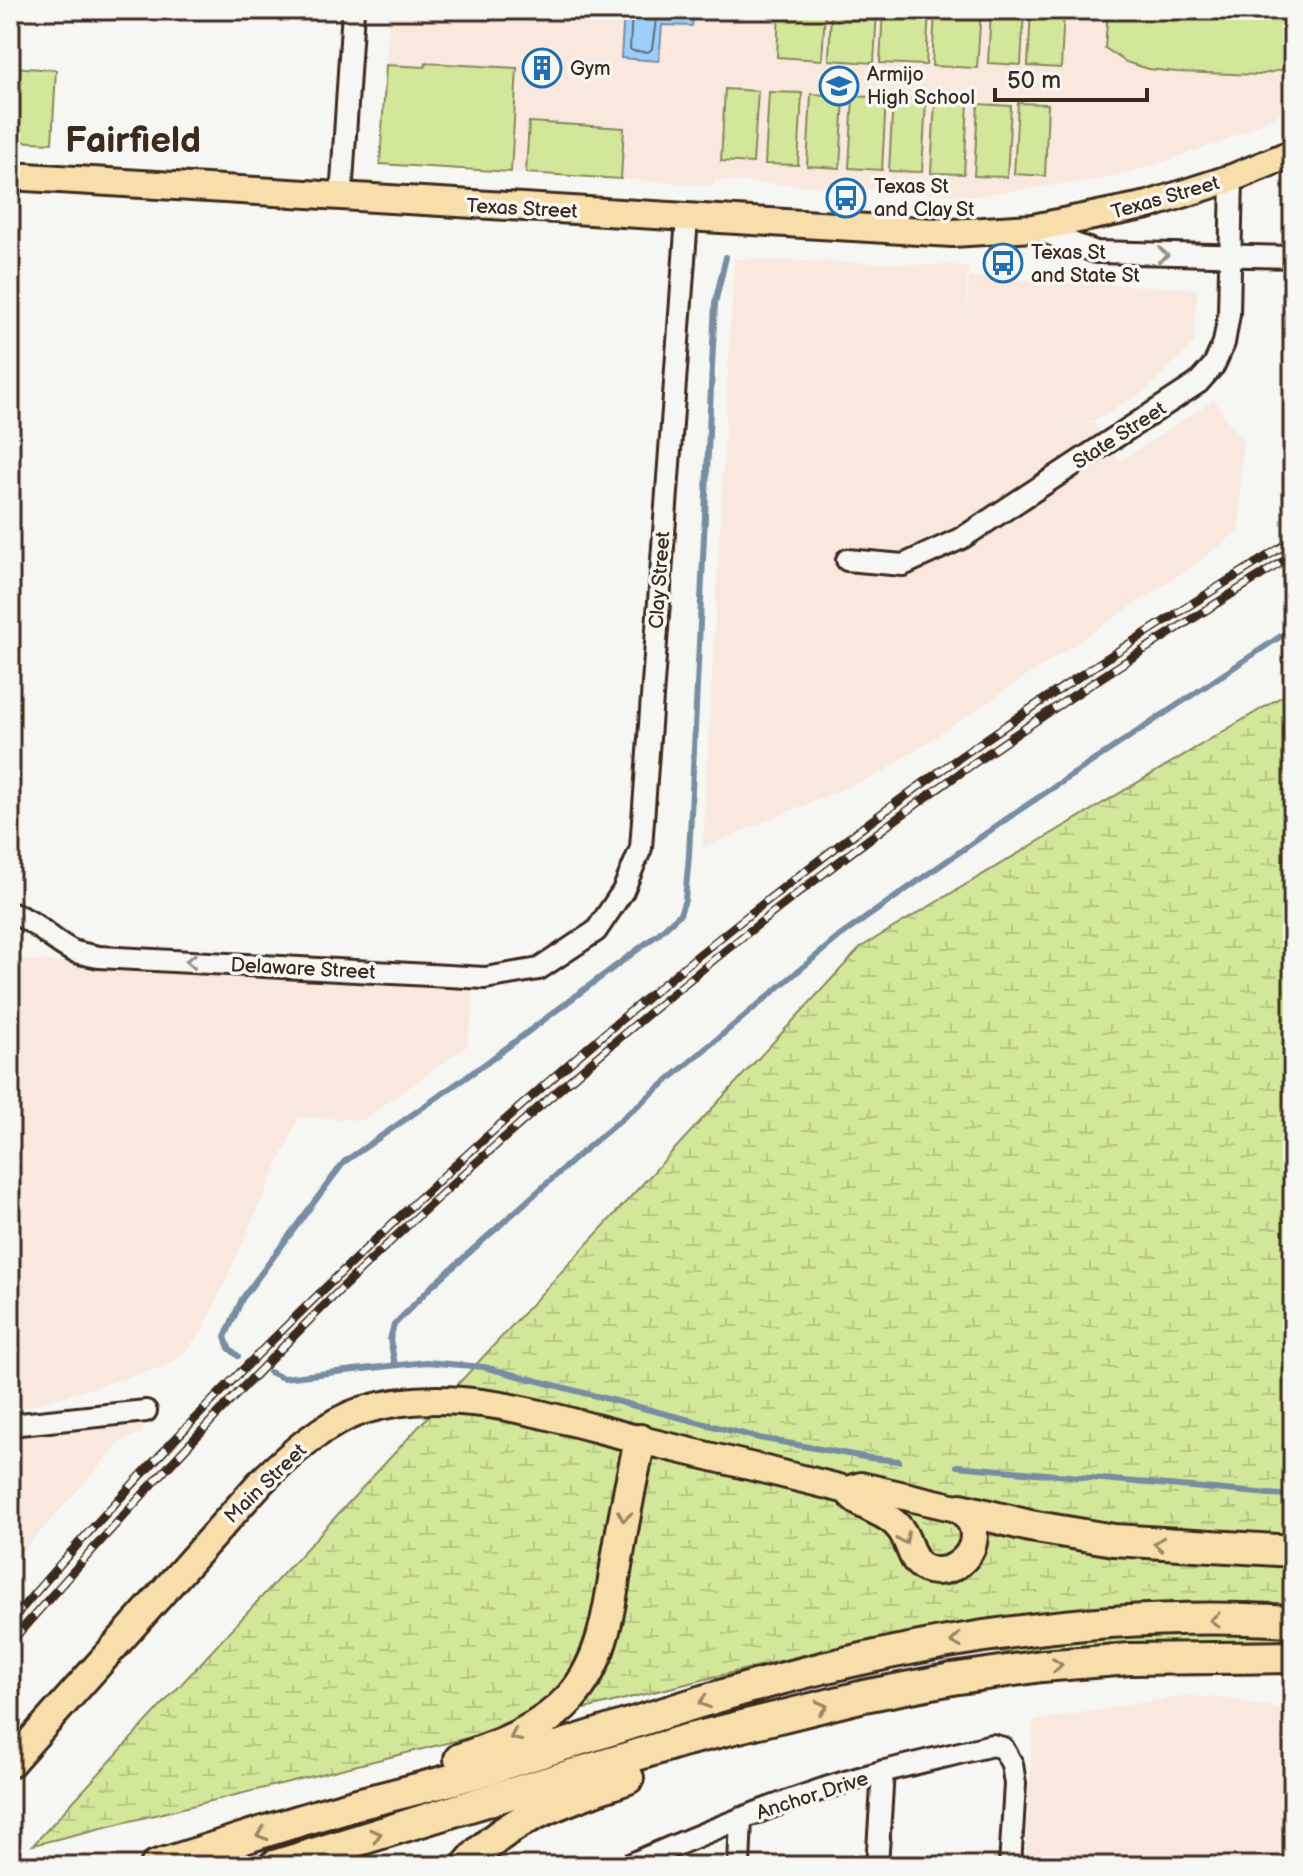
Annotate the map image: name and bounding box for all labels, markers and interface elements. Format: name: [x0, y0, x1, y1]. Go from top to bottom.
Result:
building icon: Gym: [521, 47, 563, 89]
scale bar: [995, 52, 1147, 102]
place label: Gym: [570, 57, 611, 81]
place label: Armijo High School: [867, 63, 975, 110]
school or university icon: Armijo High School: [818, 65, 860, 107]
text: 50 m: [1007, 66, 1061, 95]
district label: Fairfield: [65, 120, 201, 163]
street label: Texas Street: [1108, 171, 1222, 225]
place label: Texas St and Clay St: [874, 175, 974, 222]
bus stop icon: Texas St and Clay St: [825, 177, 867, 219]
street label: Texas Street: [466, 194, 578, 224]
place label: Texas St and State St: [1031, 241, 1140, 288]
bus stop icon: Texas St and State St: [982, 242, 1024, 284]
one-way arrow: [1157, 246, 1170, 263]
street label: State Street: [1068, 397, 1171, 475]
street label: Clay Street: [645, 531, 675, 630]
one-way arrow: [184, 953, 197, 970]
street label: Delaware Street: [230, 953, 376, 985]
street label: Main Street: [220, 1439, 312, 1529]
one-way arrow: [617, 1509, 634, 1523]
one-way arrow: [894, 1531, 909, 1545]
one-way arrow: [1152, 1536, 1165, 1553]
one-way arrow: [1208, 1611, 1221, 1629]
one-way arrow: [949, 1632, 963, 1649]
one-way arrow: [1051, 1657, 1064, 1674]
one-way arrow: [697, 1693, 711, 1709]
one-way arrow: [815, 1700, 829, 1717]
one-way arrow: [509, 1726, 523, 1742]
street label: Anchor Drive: [753, 1767, 871, 1825]
one-way arrow: [256, 1825, 270, 1841]
one-way arrow: [368, 1828, 382, 1844]

